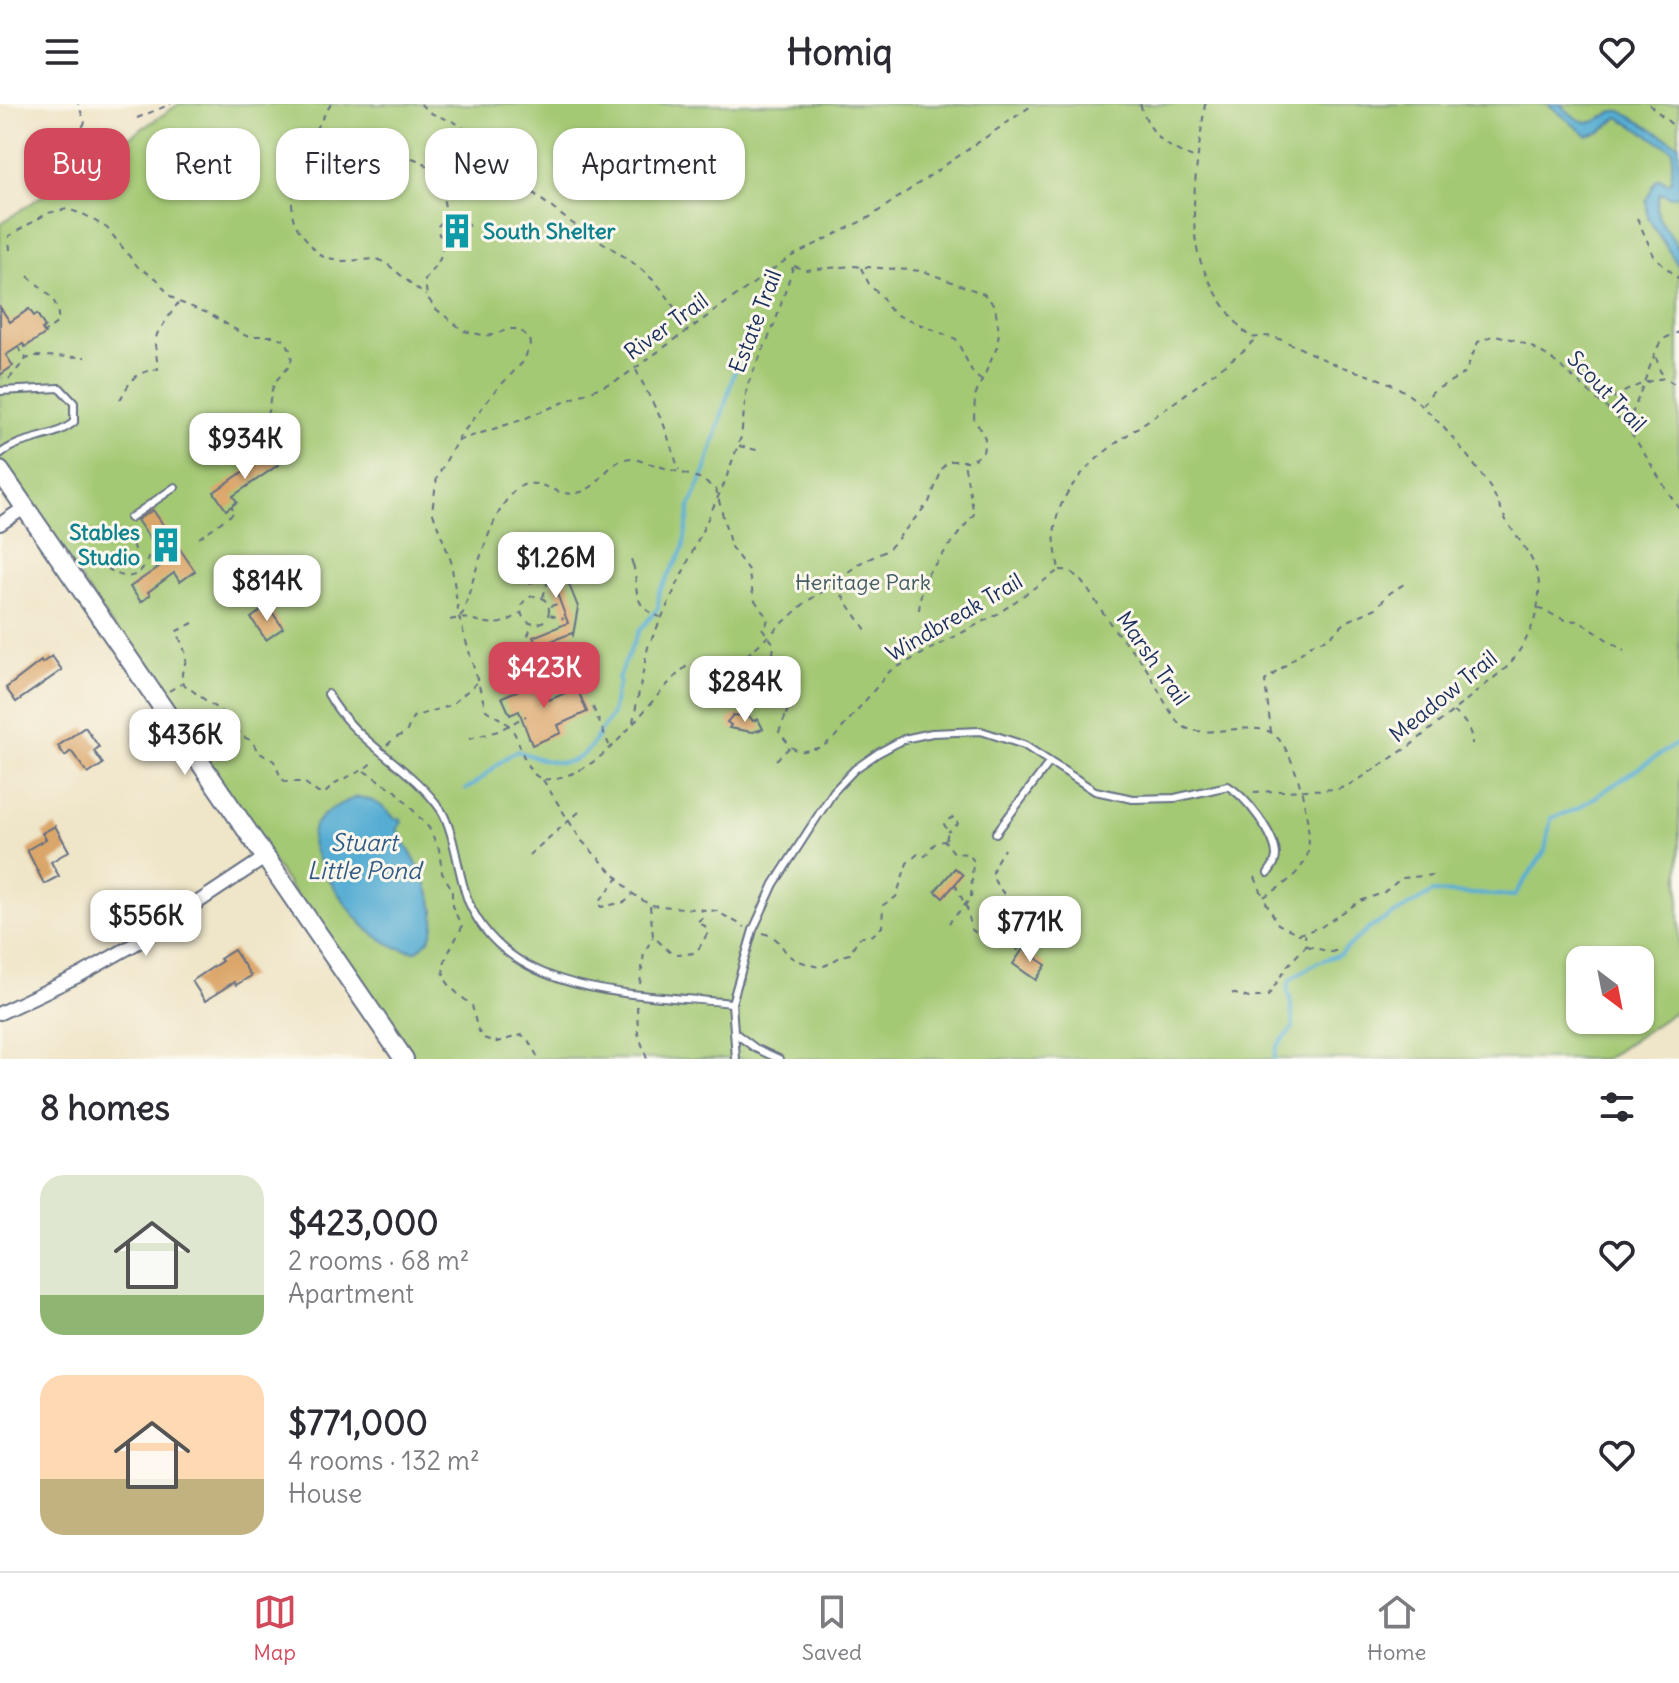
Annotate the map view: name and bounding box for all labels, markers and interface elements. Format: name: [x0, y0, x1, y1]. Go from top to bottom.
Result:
icon: menu: [40, 30, 84, 74]
text: Homiq: [787, 30, 892, 75]
icon: heart: [1595, 30, 1639, 74]
chip: Buy: [24, 128, 130, 200]
chip: Rent: [146, 128, 260, 200]
chip: Filters: [276, 128, 409, 200]
chip: New: [425, 128, 537, 200]
chip: Apartment: [553, 128, 745, 200]
building icon: South Shelter: [438, 212, 476, 250]
place label: South Shelter: [483, 217, 617, 245]
street label: Estate Trail: [723, 265, 787, 377]
street label: River Trail: [619, 286, 713, 366]
street label: Scout Trail: [1561, 344, 1653, 438]
pin: $934K: [189, 413, 301, 481]
text: $934K: [207, 422, 283, 455]
place label: Stables Studio: [69, 518, 140, 571]
building icon: Stables Studio: [147, 526, 185, 564]
pin: $1.26M: [491, 532, 621, 600]
text: $1.26M: [516, 541, 596, 574]
pin: $814K: [211, 555, 323, 623]
text: $814K: [232, 564, 302, 597]
street label: Windbreak Trail: [881, 567, 1027, 667]
park label: Heritage Park: [795, 568, 931, 596]
street label: Marsh Trail: [1110, 606, 1196, 710]
pin: $423K: [488, 642, 600, 710]
street label: Meadow Trail: [1383, 644, 1503, 748]
text: $423K: [507, 651, 581, 684]
pin: $284K: [689, 656, 801, 724]
text: $284K: [708, 665, 782, 698]
pin: $436K: [129, 709, 241, 777]
text: $436K: [147, 718, 223, 751]
water label: Stuart Little Pond: [307, 827, 424, 885]
pin: $556K: [90, 890, 202, 958]
pin: $771K: [974, 896, 1086, 964]
text: $556K: [108, 899, 184, 932]
text: $771K: [997, 905, 1063, 938]
north arrow: [1566, 946, 1654, 1034]
map controls: [1566, 946, 1654, 1034]
icon: filters: [1595, 1085, 1639, 1129]
text: 8 homes: [40, 1086, 170, 1129]
text: $423,000: [288, 1201, 439, 1244]
icon: home: [104, 1207, 200, 1303]
icon: heart: [1595, 1233, 1639, 1277]
text: 2 rooms · 68 m²: [288, 1244, 470, 1277]
text: Apartment: [288, 1277, 414, 1310]
text: $771,000: [288, 1401, 428, 1444]
icon: home: [104, 1407, 200, 1503]
icon: heart: [1595, 1433, 1639, 1477]
text: 4 rooms · 132 m²: [288, 1444, 480, 1477]
text: House: [288, 1477, 362, 1510]
tab: Map: [253, 1590, 297, 1666]
tab: Saved: [802, 1590, 862, 1666]
tab: Home: [1367, 1590, 1426, 1666]

